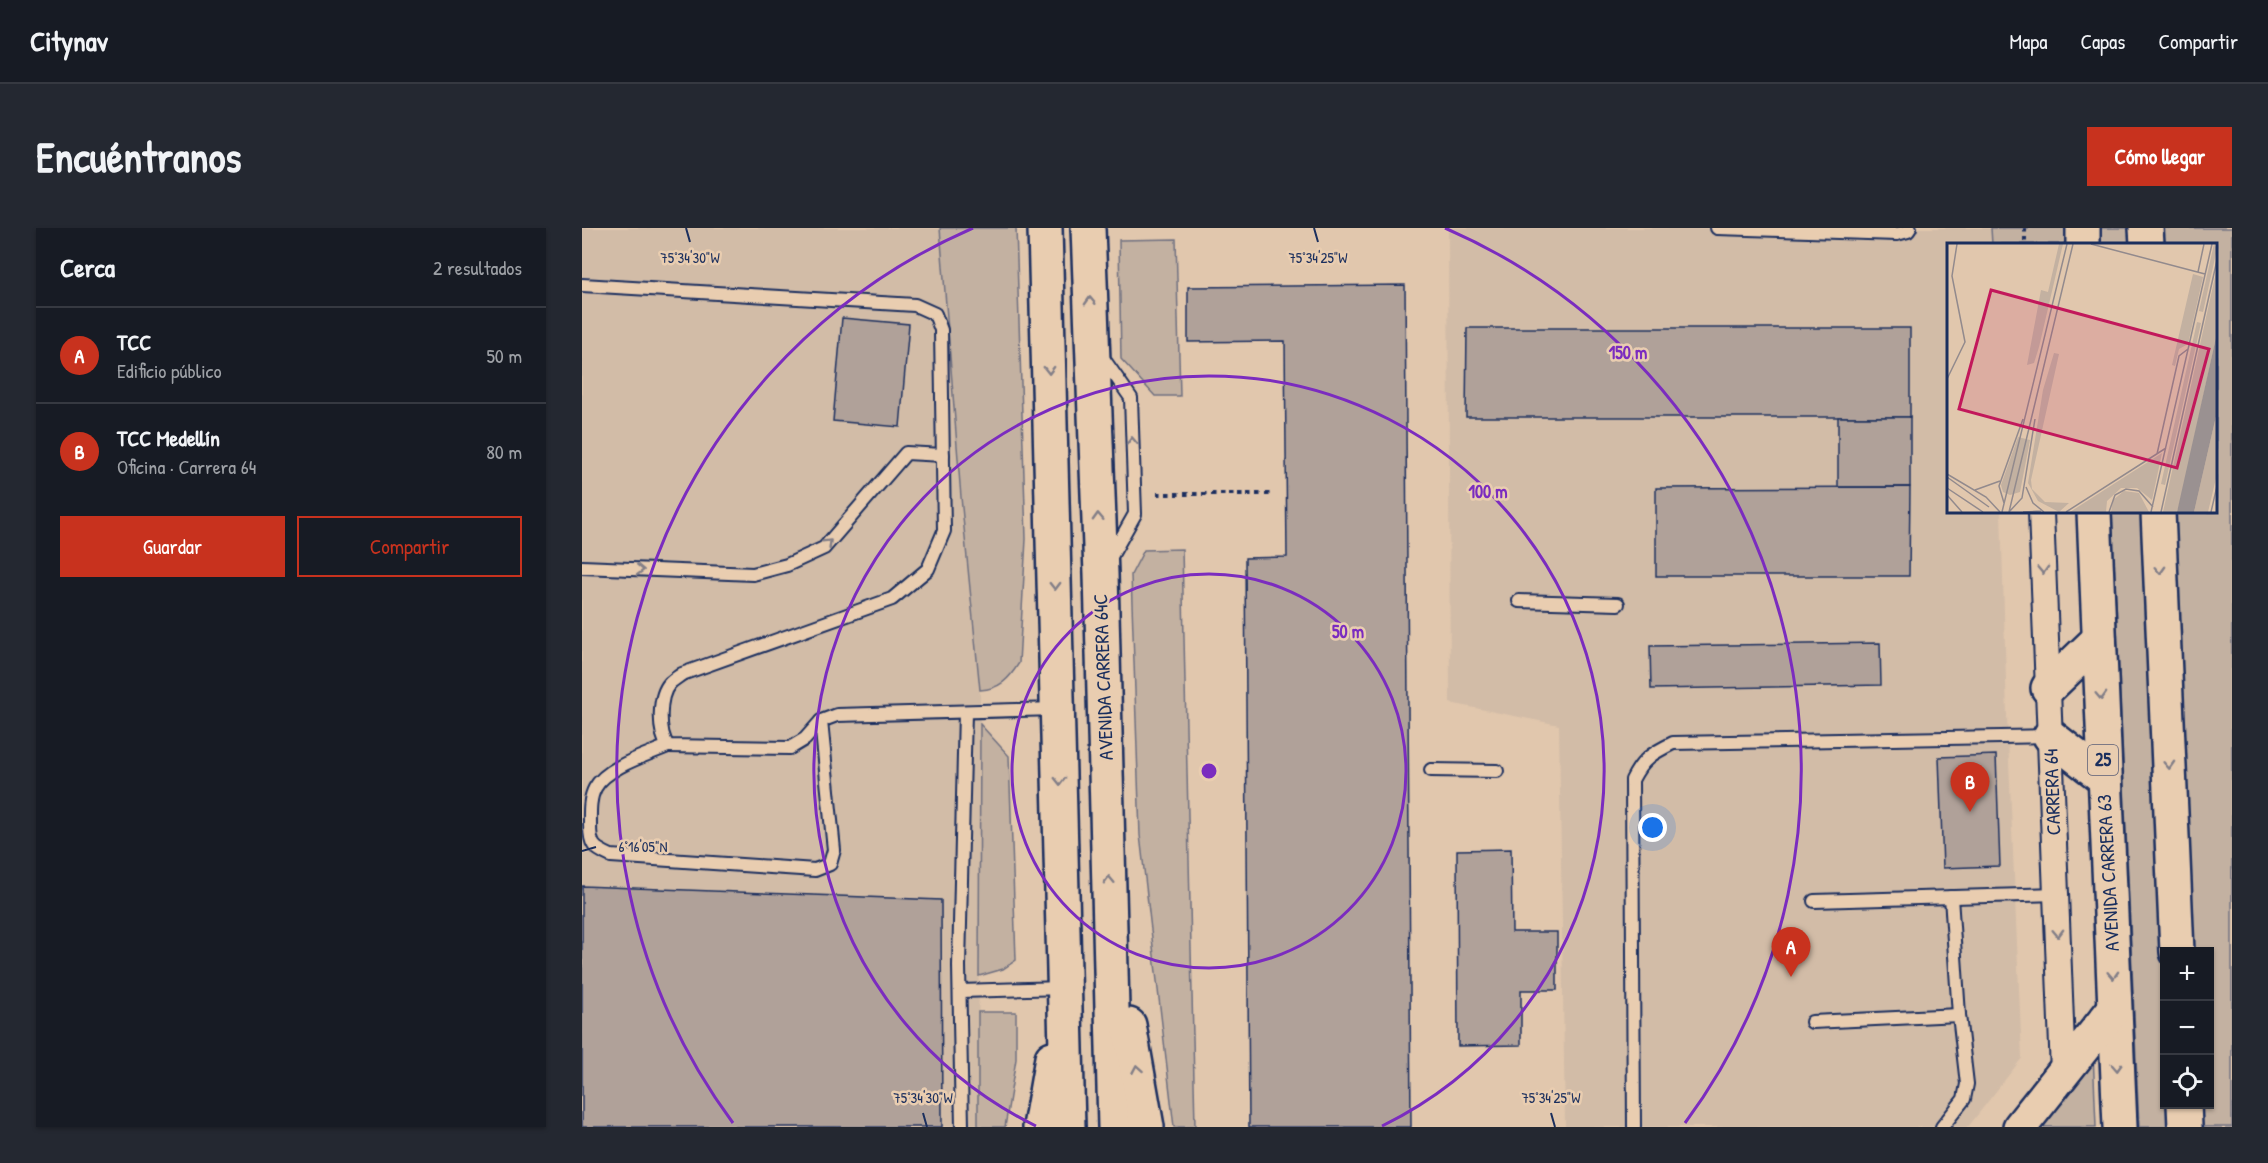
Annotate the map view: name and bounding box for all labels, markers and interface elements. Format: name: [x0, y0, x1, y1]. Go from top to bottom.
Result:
text: Citynav: [30, 22, 108, 60]
text: Mapa: [2009, 27, 2047, 56]
text: Capas: [2080, 27, 2125, 56]
text: Compartir: [2158, 27, 2238, 56]
button: Cómo llegar: [2087, 127, 2232, 186]
text: Encuéntranos: [36, 128, 242, 185]
inset map: [1947, 243, 2217, 513]
text: 75°34'30"W: [660, 247, 720, 268]
text: 75°34'25"W: [1288, 247, 1348, 268]
text: Cerca: [60, 250, 115, 285]
text: 2 resultados: [433, 254, 522, 281]
one-way arrow: [1084, 296, 1097, 305]
text: TCC: [117, 327, 151, 357]
text: 150 m: [1609, 340, 1647, 365]
text: A: [75, 342, 84, 369]
text: 50 m: [486, 342, 522, 369]
text: Edificio público: [117, 357, 221, 384]
one-way arrow: [1043, 366, 1055, 375]
text: TCC Medellín: [117, 423, 220, 453]
one-way arrow: [1126, 436, 1139, 445]
text: B: [74, 438, 85, 465]
text: 80 m: [486, 438, 522, 465]
text: Oficina · Carrera 64: [117, 453, 256, 480]
text: 100 m: [1468, 479, 1508, 504]
one-way arrow: [1092, 512, 1105, 521]
button: Guardar: [60, 516, 285, 577]
button: Compartir: [297, 516, 522, 577]
one-way arrow: [820, 539, 831, 550]
one-way arrow: [636, 563, 645, 576]
one-way arrow: [2037, 565, 2050, 574]
one-way arrow: [2154, 565, 2167, 574]
one-way arrow: [1048, 582, 1061, 591]
street label: AVENIDA CARRERA 64C: [1086, 593, 1119, 761]
text: 50 m: [1332, 619, 1364, 644]
one-way arrow: [2095, 691, 2107, 700]
road number: 25: [2088, 745, 2118, 775]
street label: CARRERA 64: [2036, 748, 2067, 836]
one-way arrow: [2162, 760, 2175, 769]
centre of rings: [1199, 761, 1219, 781]
pin: B: [1950, 762, 1990, 812]
one-way arrow: [1053, 777, 1066, 786]
street label: AVENIDA CARRERA 63: [2090, 794, 2125, 952]
your location: [1638, 813, 1667, 842]
text: 6°16'05"N: [619, 836, 667, 857]
one-way arrow: [1103, 875, 1115, 884]
pin: A: [1772, 928, 1810, 977]
one-way arrow: [2051, 928, 2064, 937]
map controls: [2160, 947, 2214, 1109]
button: +: [2160, 947, 2214, 1001]
one-way arrow: [2106, 970, 2119, 979]
button: −: [2160, 1001, 2214, 1055]
button: locate: [2160, 1055, 2214, 1109]
one-way arrow: [2111, 1062, 2124, 1071]
one-way arrow: [1131, 1065, 1144, 1075]
text: 75°34'30"W: [893, 1087, 953, 1108]
text: 75°34'25"W: [1521, 1087, 1581, 1108]

